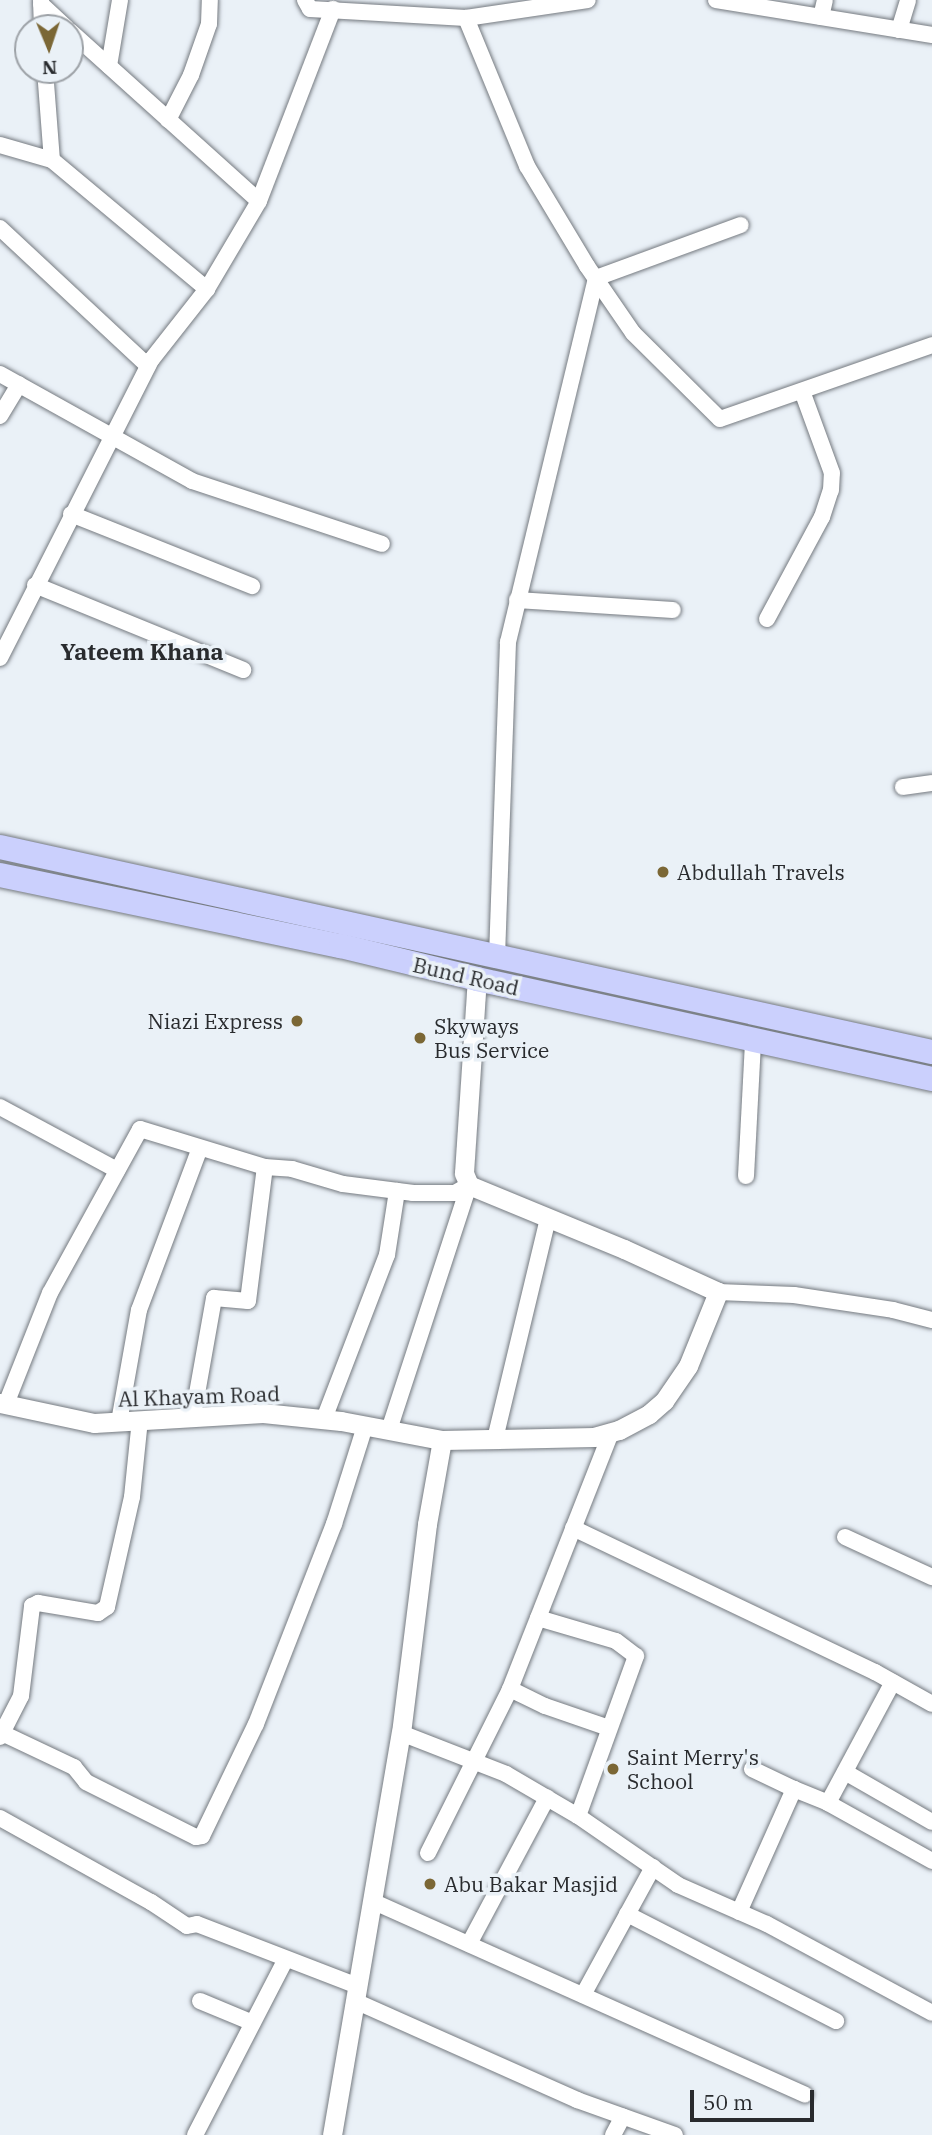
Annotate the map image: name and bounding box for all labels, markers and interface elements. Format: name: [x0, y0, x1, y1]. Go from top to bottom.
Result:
north arrow: [14, 14, 84, 84]
text: N: [42, 56, 58, 80]
district label: Yateem Khana: [60, 637, 224, 665]
place label: Abdullah Travels: [677, 859, 845, 885]
marker: Abdullah Travels: [655, 864, 671, 880]
street label: Bund Road: [411, 952, 521, 1000]
place label: Niazi Express: [147, 1008, 283, 1034]
marker: Niazi Express: [289, 1013, 305, 1029]
place label: Skyways Bus Service: [434, 1013, 549, 1063]
marker: Skyways Bus Service: [412, 1030, 428, 1046]
street label: Al Khayam Road: [118, 1381, 280, 1411]
place label: Saint Merry's School: [627, 1744, 759, 1794]
marker: Saint Merry's School: [605, 1761, 621, 1777]
place label: Abu Bakar Masjid: [444, 1871, 618, 1897]
marker: Abu Bakar Masjid: [422, 1876, 438, 1892]
scale bar: [694, 2076, 818, 2120]
text: 50 m: [703, 2088, 753, 2116]

